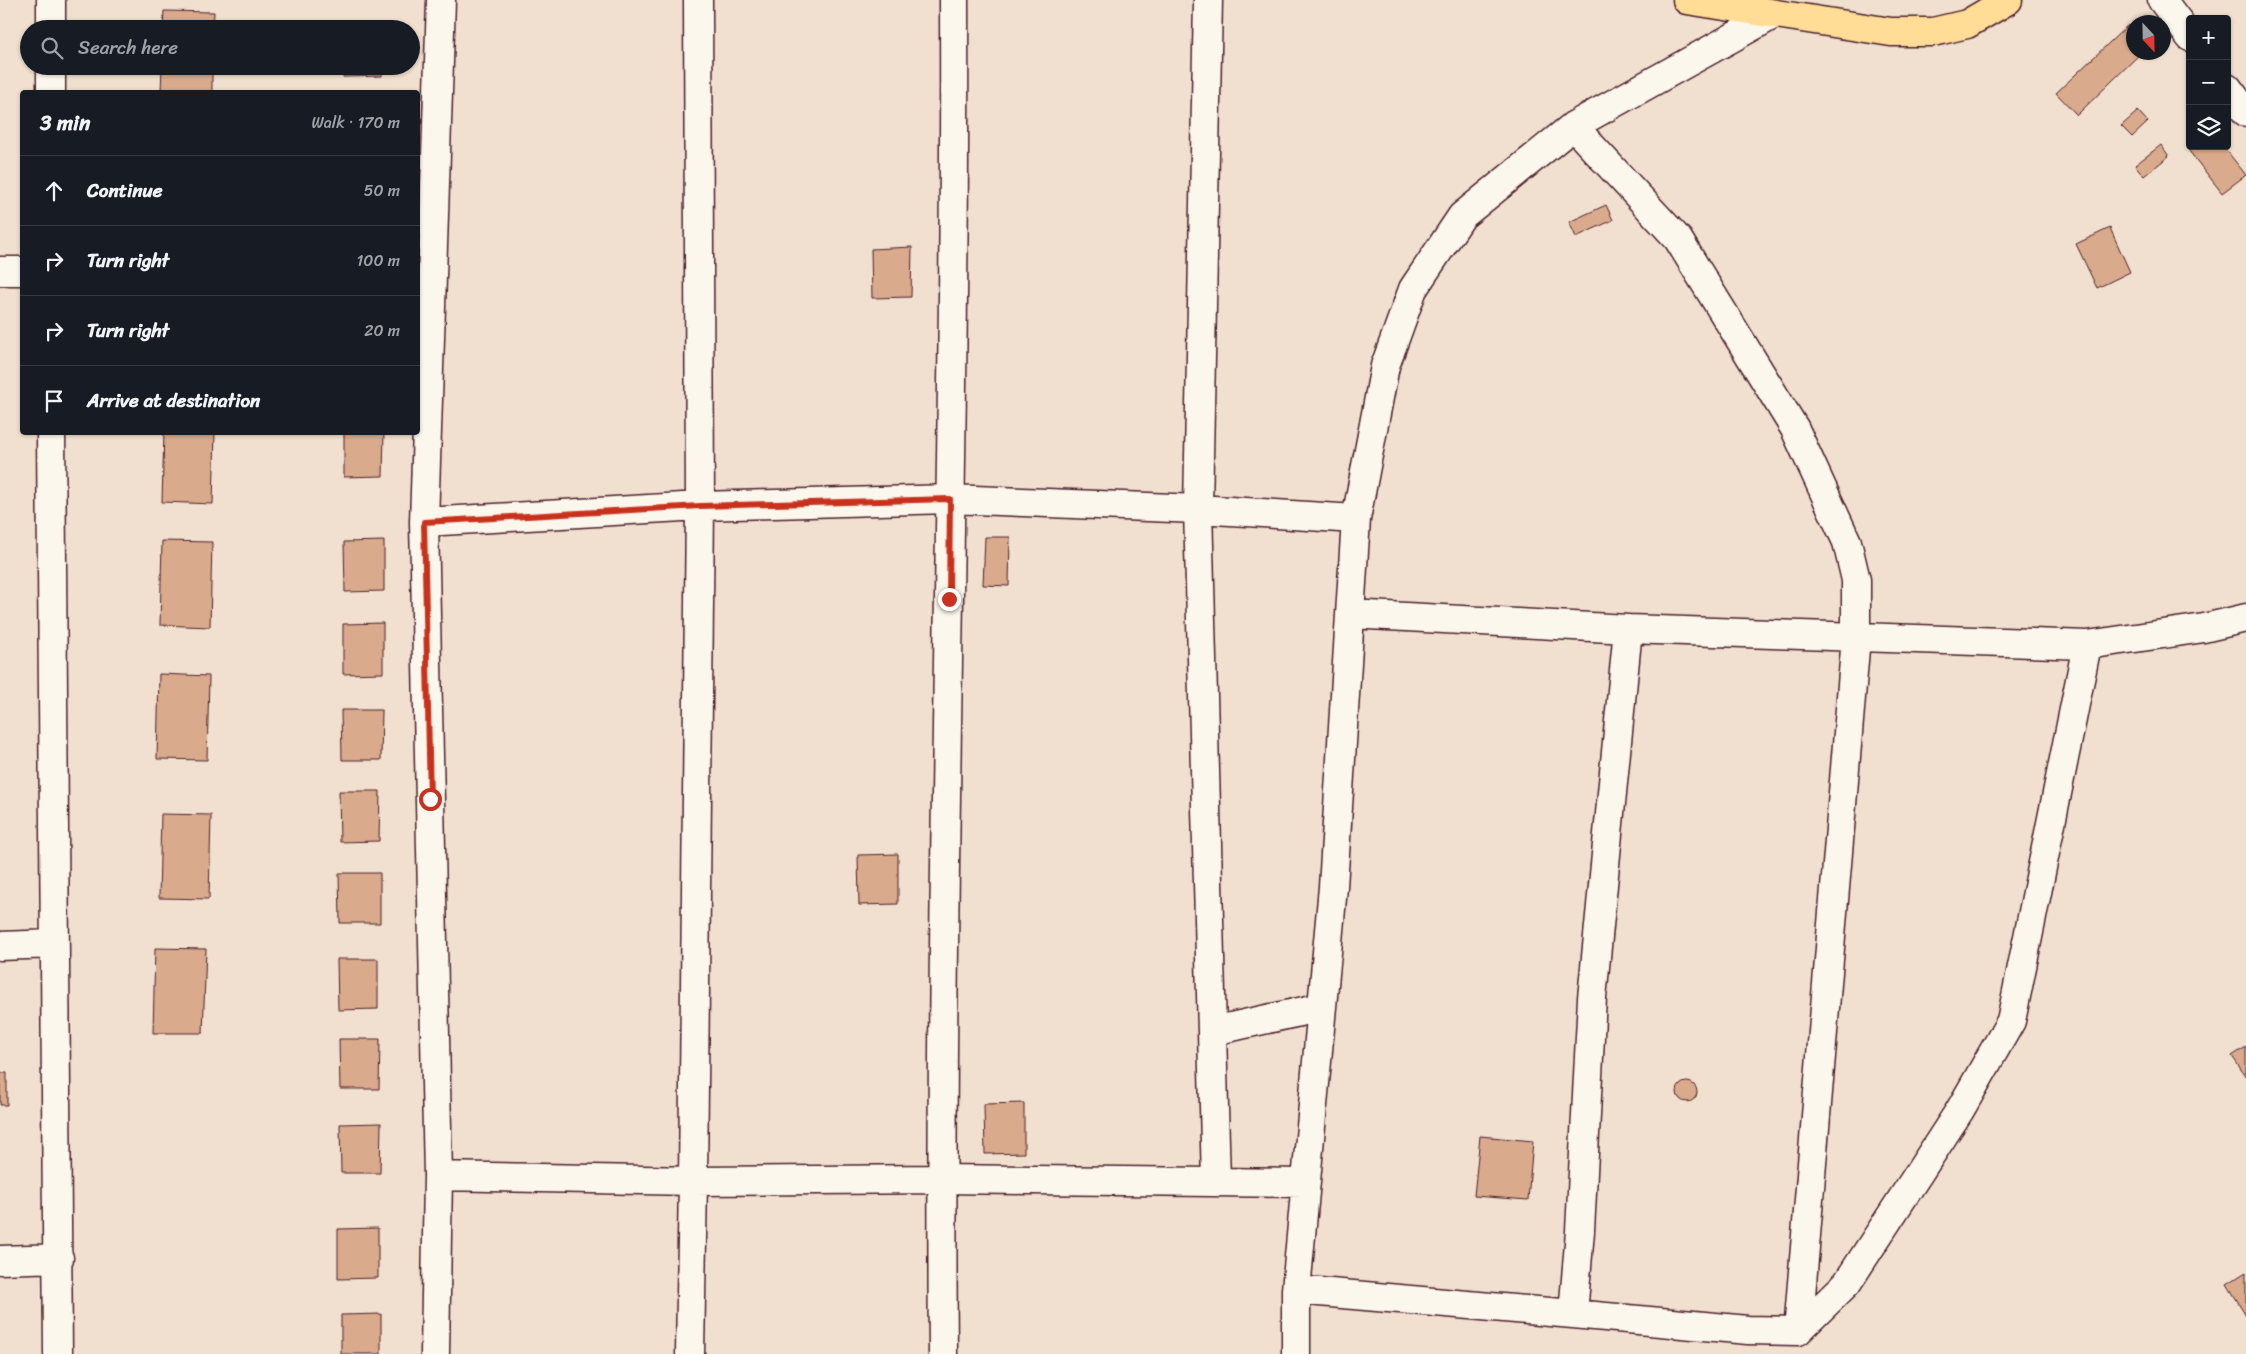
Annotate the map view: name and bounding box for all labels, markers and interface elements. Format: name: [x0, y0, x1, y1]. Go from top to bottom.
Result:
north arrow: [2126, 15, 2171, 60]
map controls: [2186, 15, 2231, 150]
button: +: [2186, 15, 2231, 60]
search box: [20, 20, 420, 75]
text: Search here: [78, 31, 178, 64]
icon: search: [38, 34, 66, 62]
button: −: [2186, 60, 2231, 105]
text: 3 min: [40, 104, 90, 142]
button: layers: [2186, 105, 2231, 150]
text: Walk · 170 m: [311, 108, 400, 137]
text: Continue: [87, 174, 163, 207]
text: 50 m: [364, 176, 400, 205]
icon: ahead: [40, 177, 68, 205]
text: Turn right: [87, 244, 169, 277]
text: 100 m: [356, 246, 400, 275]
icon: right: [40, 247, 68, 275]
text: Turn right: [87, 314, 169, 347]
text: 20 m: [364, 316, 400, 345]
icon: right: [40, 317, 68, 345]
text: Arrive at destination: [87, 384, 260, 417]
icon: arrive: [40, 387, 68, 415]
route end: [938, 588, 961, 611]
route start: [419, 788, 442, 811]

